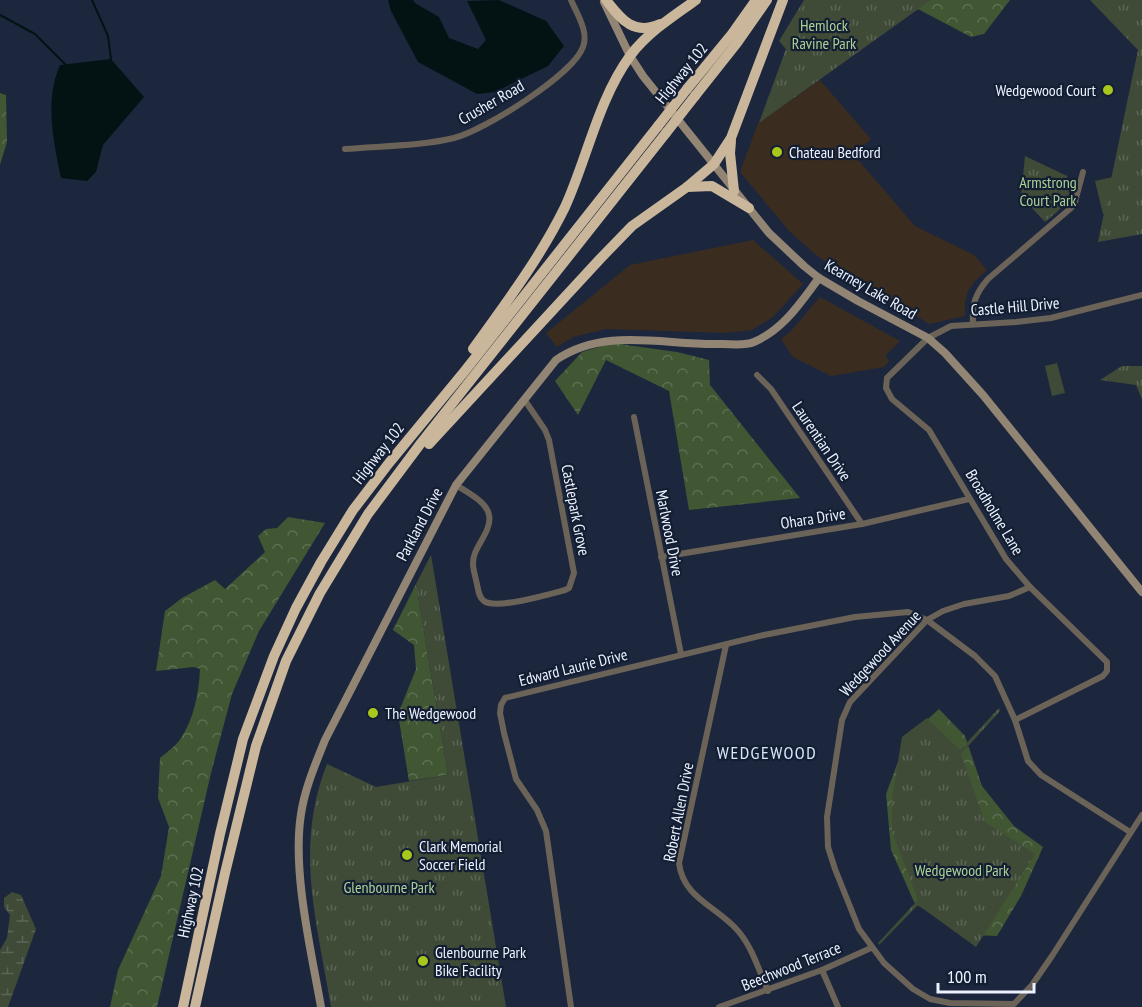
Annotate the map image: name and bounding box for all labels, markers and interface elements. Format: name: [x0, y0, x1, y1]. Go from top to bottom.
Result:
park label: Hemlock Ravine Park: [792, 15, 857, 53]
street label: Highway 102: [650, 39, 712, 107]
street label: Crusher Road: [455, 75, 527, 129]
place label: Wedgewood Court: [996, 80, 1097, 100]
marker: Wedgewood Court: [1101, 83, 1115, 97]
place label: Chateau Bedford: [789, 142, 881, 162]
marker: Chateau Bedford: [770, 145, 784, 159]
park label: Armstrong Court Park: [1019, 172, 1077, 210]
street label: Kearney Lake Road: [821, 255, 921, 323]
street label: Castle Hill Drive: [970, 292, 1060, 320]
street label: Laurentian Drive: [788, 397, 856, 485]
street label: Highway 102: [348, 418, 408, 488]
street label: Castlepark Grove: [557, 463, 595, 557]
street label: Broadholme Lane: [962, 465, 1028, 559]
street label: Parkland Drive: [391, 484, 447, 564]
street label: Marlwood Drive: [652, 488, 688, 578]
street label: Ohara Drive: [779, 503, 847, 533]
street label: Wedgewood Avenue: [835, 606, 925, 700]
street label: Edward Laurie Drive: [517, 644, 629, 690]
place label: The Wedgewood: [385, 703, 476, 723]
marker: The Wedgewood: [366, 706, 380, 720]
district label: WEDGEWOOD: [717, 741, 817, 764]
street label: Robert Allen Drive: [659, 761, 697, 863]
place label: Clark Memorial Soccer Field: [419, 836, 502, 874]
marker: Clark Memorial Soccer Field: [400, 848, 414, 862]
park label: Wedgewood Park: [915, 860, 1010, 880]
street label: Highway 102: [173, 865, 207, 939]
park label: Glenbourne Park: [343, 877, 435, 897]
street label: Beechwood Terrace: [738, 937, 844, 995]
place label: Glenbourne Park Bike Facility: [435, 942, 527, 980]
marker: Glenbourne Park Bike Facility: [416, 954, 430, 968]
scale bar: [938, 956, 1034, 994]
text: 100 m: [947, 965, 987, 988]

